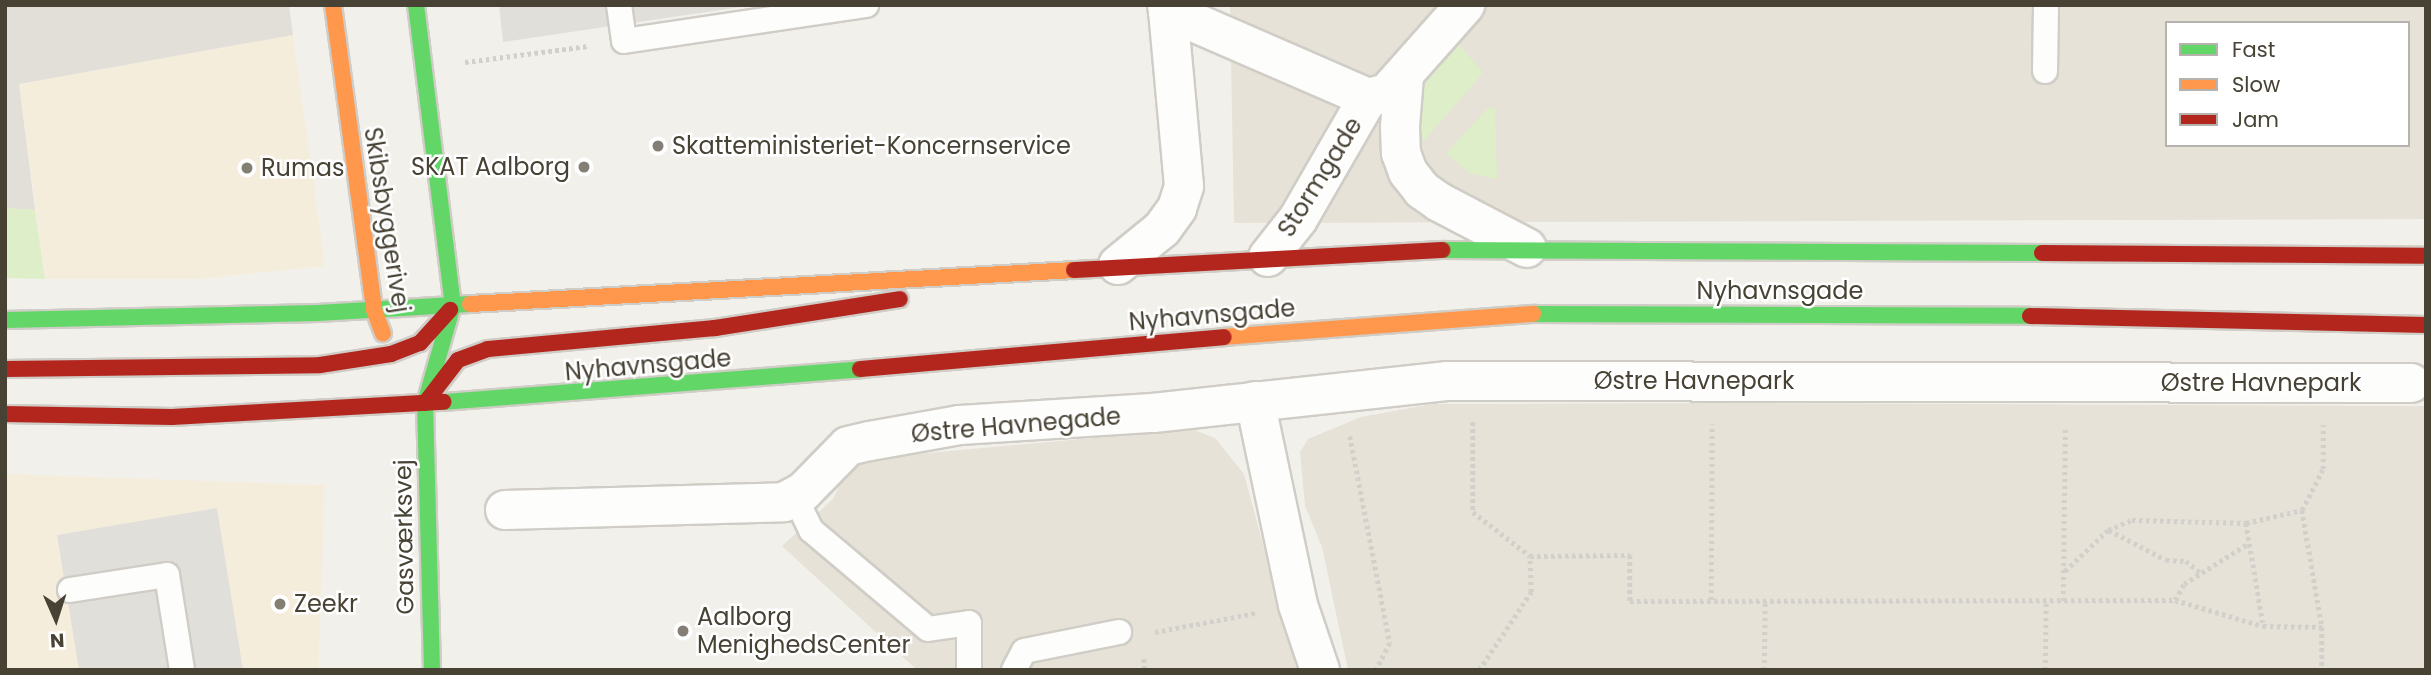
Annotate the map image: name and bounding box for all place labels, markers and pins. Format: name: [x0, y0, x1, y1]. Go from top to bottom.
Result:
place label: Skatteministeriet-Koncernservice: [672, 132, 1071, 160]
marker: Skatteministeriet-Koncernservice: [650, 138, 666, 154]
place label: SKAT Aalborg: [411, 153, 570, 181]
place label: Rumas: [261, 154, 344, 182]
marker: SKAT Aalborg: [576, 159, 592, 175]
marker: Rumas: [239, 160, 255, 176]
place label: Zeekr: [294, 590, 358, 618]
marker: Zeekr: [272, 596, 288, 612]
place label: Aalborg MenighedsCenter: [697, 603, 910, 659]
marker: Aalborg MenighedsCenter: [675, 623, 691, 639]

